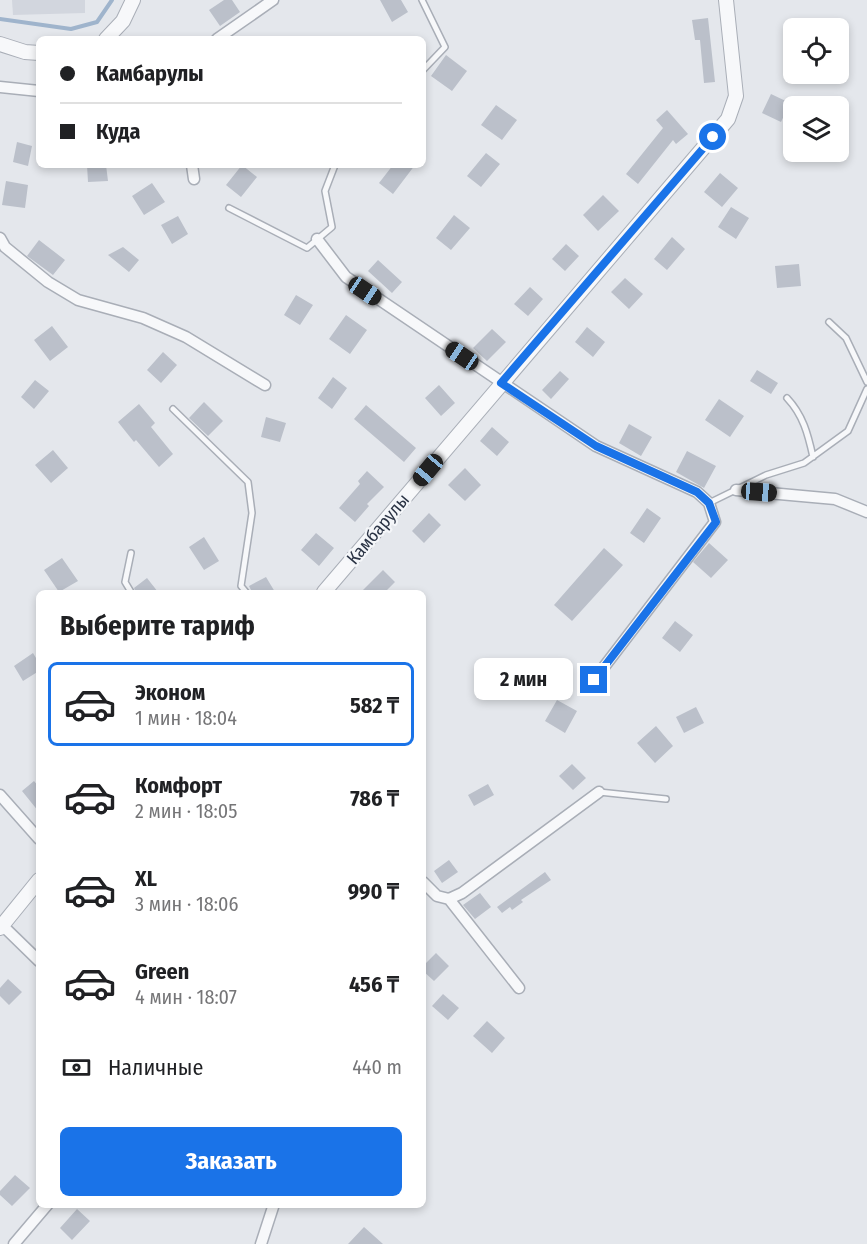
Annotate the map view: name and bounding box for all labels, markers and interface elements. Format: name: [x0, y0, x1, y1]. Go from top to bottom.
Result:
map controls: [783, 18, 849, 162]
button: locate: [783, 18, 849, 84]
text: Камбарулы: [96, 60, 204, 87]
button: layers: [783, 96, 849, 162]
text: Куда: [96, 118, 140, 145]
route start: [699, 123, 726, 150]
car: [345, 273, 385, 309]
car: [442, 338, 482, 374]
car: [410, 450, 446, 490]
car: [740, 482, 778, 502]
street label: Камбарулы: [342, 489, 414, 569]
text: Выберите тариф: [60, 610, 255, 642]
callout: 2 мин: [474, 659, 573, 701]
route end: [580, 666, 607, 693]
text: 2 мин: [500, 667, 547, 691]
icon: car: [63, 677, 117, 731]
text: Эконом: [135, 679, 205, 706]
text: 582 ₸: [350, 692, 399, 719]
text: 1 мин · 18:04: [135, 706, 237, 730]
icon: car: [63, 770, 117, 824]
text: Комфорт: [135, 772, 222, 799]
text: 786 ₸: [350, 785, 399, 812]
text: 2 мин · 18:05: [135, 799, 237, 823]
icon: car: [63, 863, 117, 917]
text: XL: [135, 865, 157, 892]
text: 990 ₸: [348, 878, 399, 905]
text: 3 мин · 18:06: [135, 892, 238, 916]
icon: car: [63, 956, 117, 1010]
text: Green: [135, 958, 189, 985]
text: 456 ₸: [349, 971, 399, 998]
text: 4 мин · 18:07: [135, 985, 237, 1009]
icon: cash: [60, 1051, 93, 1084]
text: Наличные: [108, 1054, 203, 1081]
text: 440 m: [352, 1055, 402, 1079]
button: Заказать: [60, 1127, 402, 1196]

